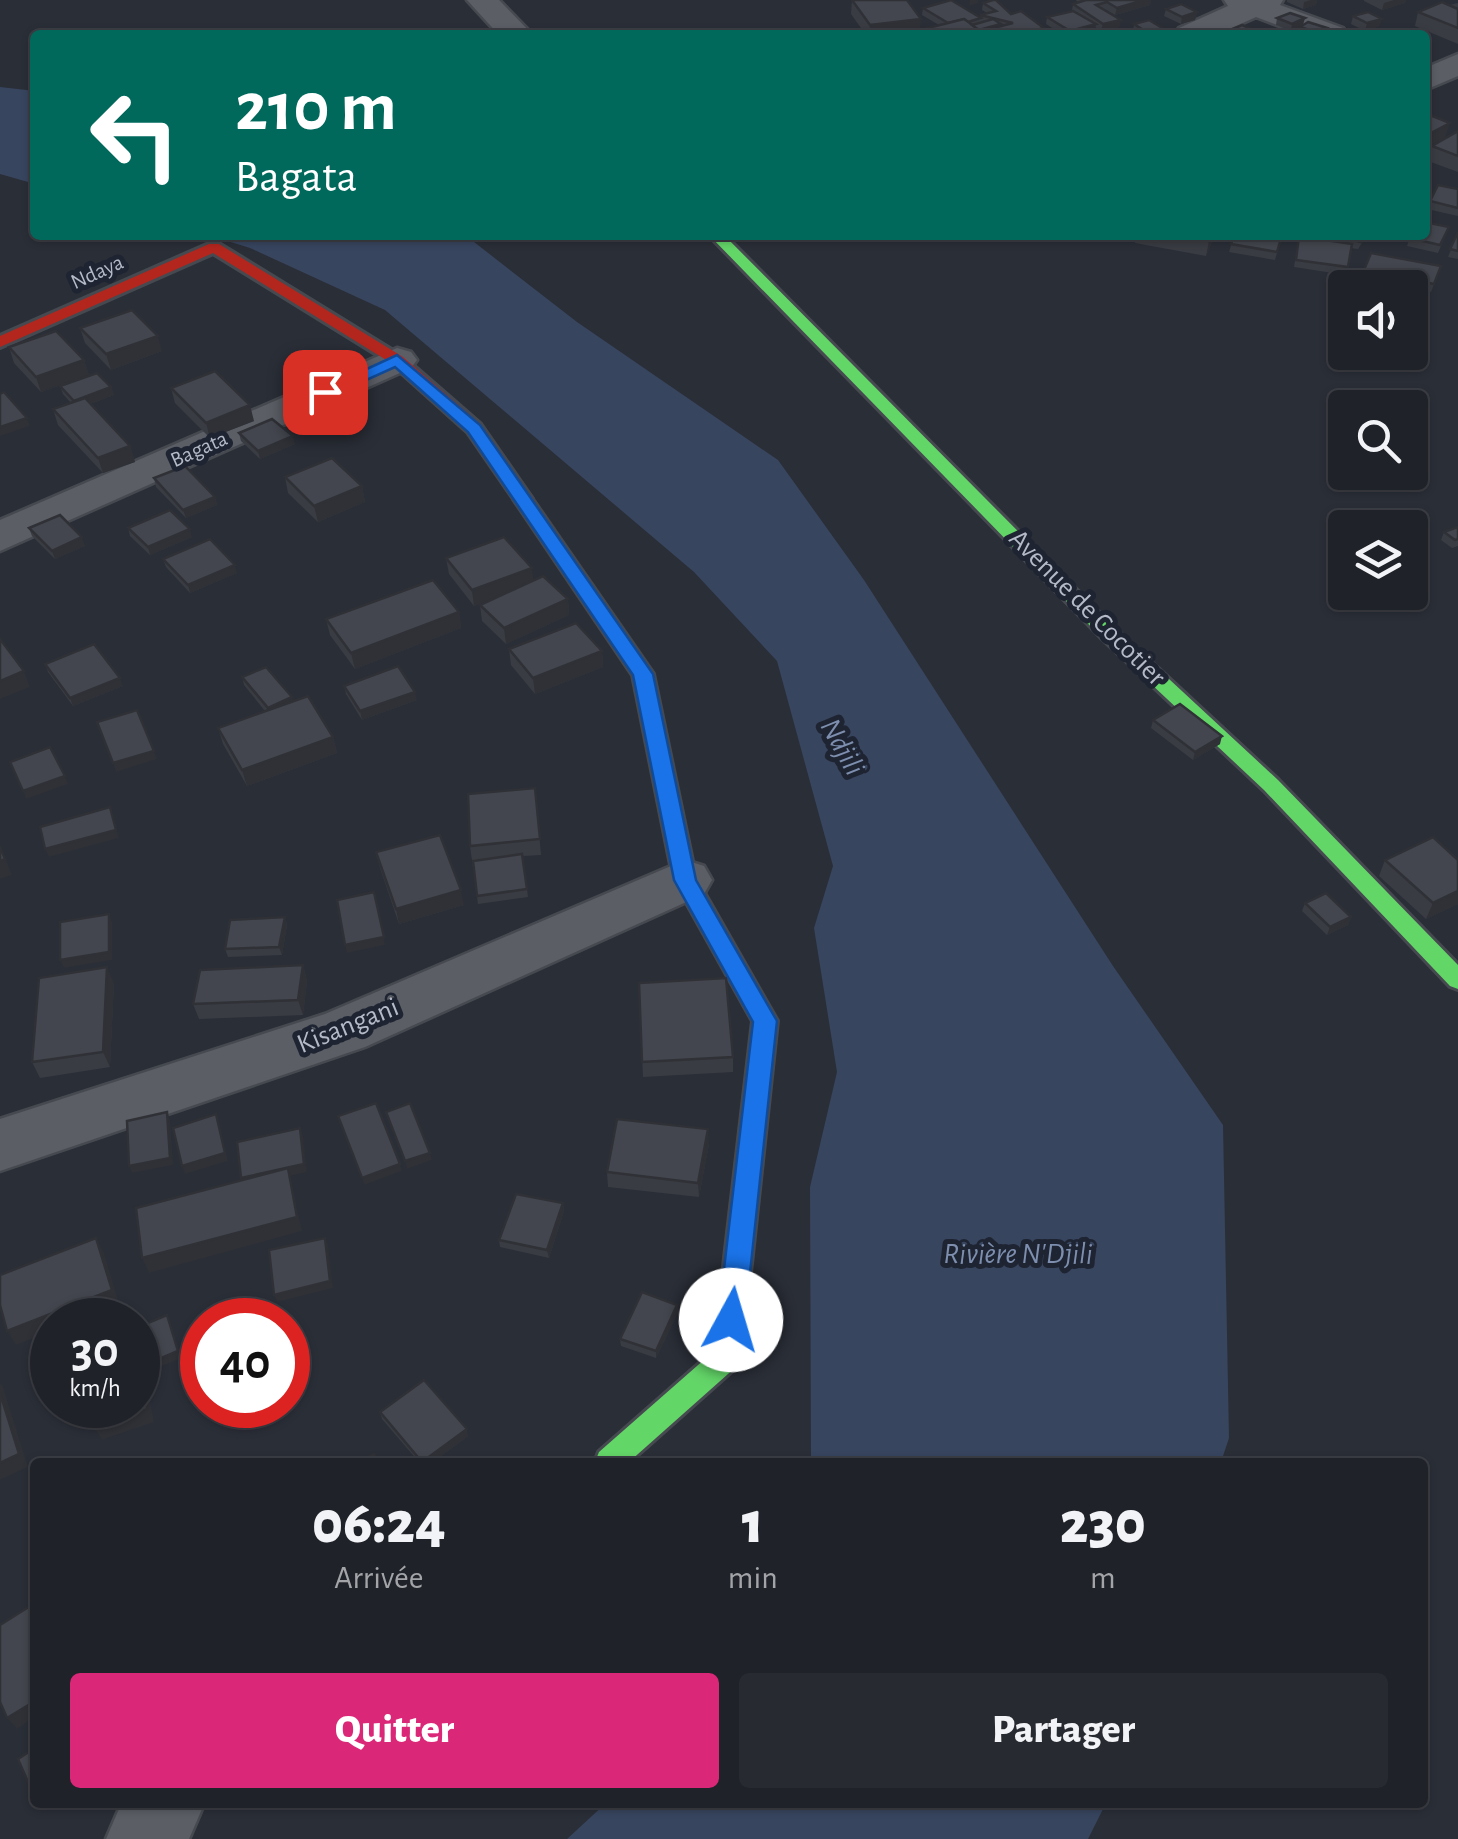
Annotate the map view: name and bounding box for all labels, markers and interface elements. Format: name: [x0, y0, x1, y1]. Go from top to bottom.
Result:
icon: left: [70, 70, 200, 200]
text: 210 m: [235, 73, 397, 143]
text: Bagata: [235, 155, 357, 200]
street label: Ndaya: [67, 251, 127, 293]
map controls: [1328, 270, 1428, 610]
button: sound: [1328, 270, 1428, 370]
pin: [283, 350, 368, 435]
icon: arrive: [298, 365, 353, 420]
button: search: [1328, 390, 1428, 490]
street label: Bagata: [167, 427, 231, 471]
button: layers: [1328, 510, 1428, 610]
street label: Avenue de Cocotier: [1003, 524, 1171, 692]
water label: Ndjili: [814, 714, 870, 780]
street label: Kisangani: [293, 993, 403, 1059]
water label: Rivière N'Djili: [943, 1239, 1093, 1269]
position arrow: [679, 1268, 783, 1372]
speed limit sign: 40: [180, 1298, 310, 1428]
text: 30: [71, 1326, 119, 1376]
text: km/h: [69, 1376, 121, 1401]
text: 06:24: [312, 1494, 446, 1554]
text: 1: [742, 1494, 764, 1554]
text: 230: [1060, 1494, 1146, 1554]
text: Arrivée: [334, 1562, 423, 1594]
text: min: [728, 1562, 778, 1594]
text: m: [1090, 1562, 1116, 1594]
button: Quitter: [70, 1673, 719, 1788]
button: Partager: [739, 1673, 1388, 1788]

